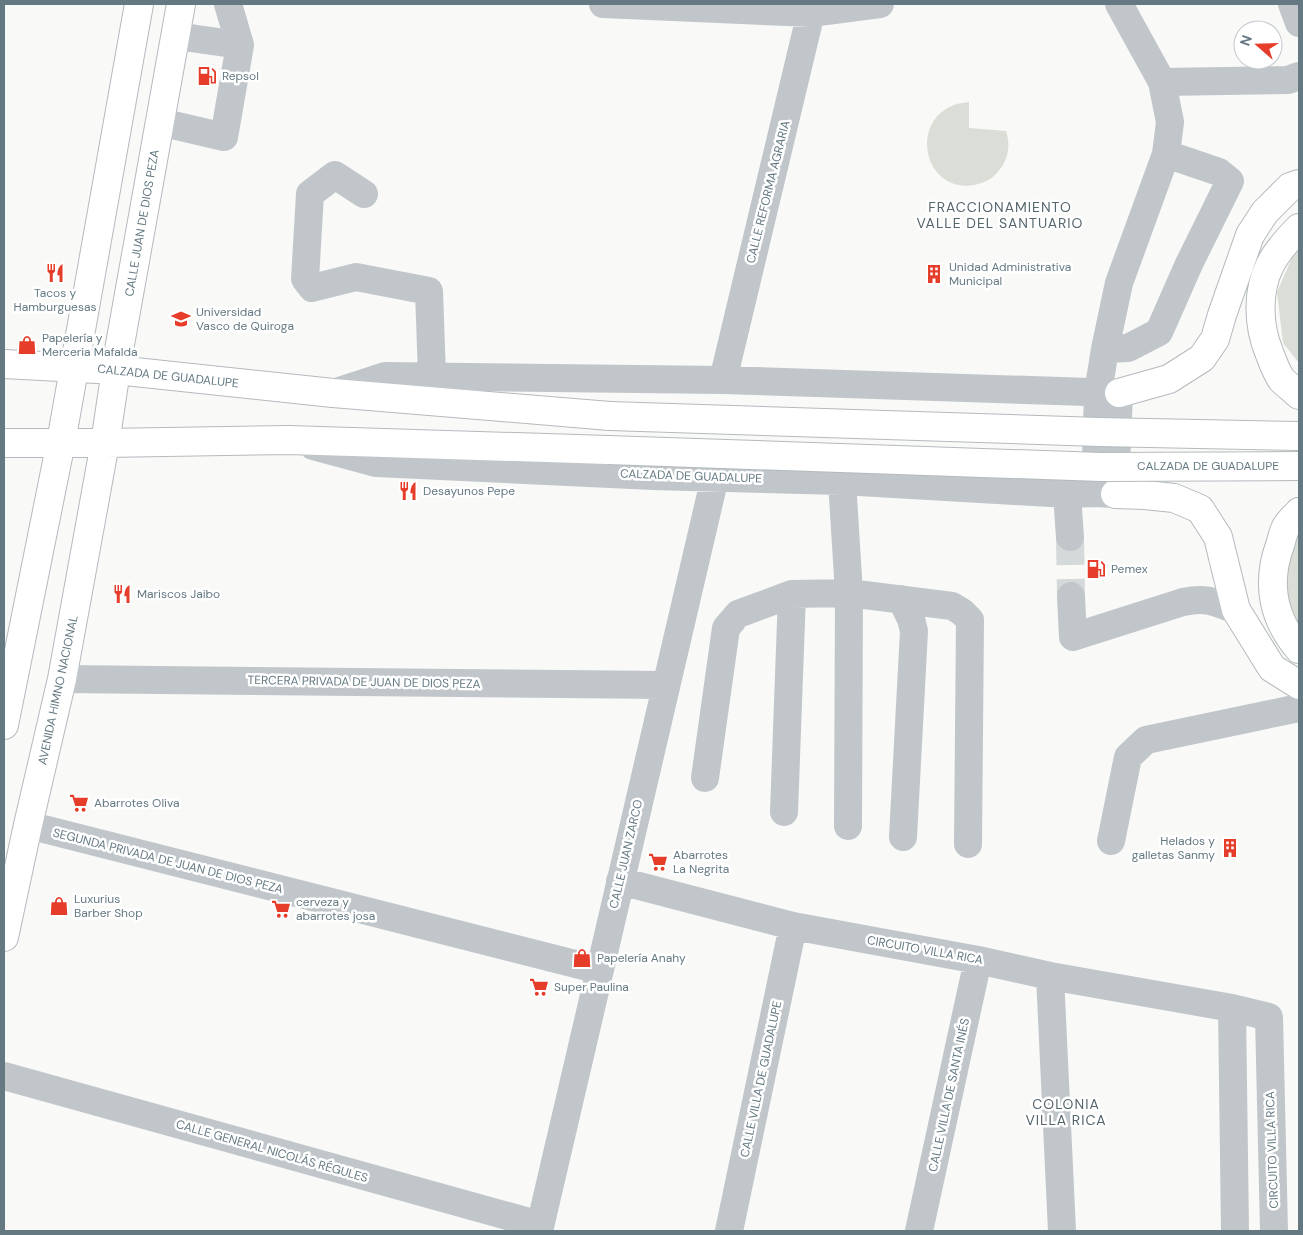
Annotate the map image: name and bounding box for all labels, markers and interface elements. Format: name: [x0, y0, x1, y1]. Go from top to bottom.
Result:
north arrow: [1233, 20, 1283, 70]
text: N: [1236, 33, 1256, 48]
fuel station icon: Repsol: [196, 65, 218, 87]
place label: Repsol: [222, 68, 259, 84]
street label: CALLE REFORMA AGRARIA: [743, 119, 793, 265]
street label: CALLE JUAN DE DIOS PEZA: [121, 148, 163, 298]
district label: FRACCIONAMIENTO VALLE DEL SANTUARIO: [917, 198, 1083, 232]
place label: Unidad Administrativa Municipal: [949, 259, 1071, 289]
restaurant icon: Tacos y Hamburguesas: [44, 262, 66, 284]
building icon: Unidad Administrativa Municipal: [923, 263, 945, 285]
place label: Tacos y Hamburguesas: [13, 285, 97, 315]
place label: Universidad Vasco de Quiroga: [196, 304, 294, 334]
school or university icon: Universidad Vasco de Quiroga: [170, 308, 192, 330]
place label: Papelería y Merceria Mafalda: [42, 330, 138, 360]
shop icon: Papelería y Merceria Mafalda: [16, 334, 38, 356]
street label: CALZADA DE GUADALUPE: [97, 361, 240, 391]
street label: CALZADA DE GUADALUPE: [1137, 458, 1279, 474]
street label: CALZADA DE GUADALUPE: [620, 466, 762, 486]
restaurant icon: Desayunos Pepe: [397, 480, 419, 502]
place label: Desayunos Pepe: [423, 483, 515, 499]
fuel station icon: Pemex: [1085, 558, 1107, 580]
place label: Pemex: [1111, 561, 1148, 577]
restaurant icon: Mariscos Jaibo: [111, 583, 133, 605]
place label: Mariscos Jaibo: [137, 586, 220, 602]
street label: AVENIDA HIMNO NACIONAL: [34, 614, 82, 766]
street label: TERCERA PRIVADA DE JUAN DE DIOS PEZA: [247, 672, 481, 692]
supermarket icon: Abarrotes Oliva: [68, 792, 90, 814]
place label: Abarrotes Oliva: [94, 795, 180, 811]
street label: CALLE JUAN ZARCO: [606, 798, 646, 910]
street label: SEGUNDA PRIVADA DE JUAN DE DIOS PEZA: [51, 825, 285, 897]
place label: Helados y galletas Sanmy: [1132, 833, 1215, 863]
building icon: Helados y galletas Sanmy: [1219, 837, 1241, 859]
place label: Abarrotes La Negrita: [673, 847, 729, 877]
supermarket icon: Abarrotes La Negrita: [647, 851, 669, 873]
place label: Luxurius Barber Shop: [74, 891, 143, 921]
place label: cerveza y abarrotes josa: [296, 894, 375, 924]
shop icon: Luxurius Barber Shop: [48, 895, 70, 917]
supermarket icon: cerveza y abarrotes josa: [270, 898, 292, 920]
street label: CIRCUITO VILLA RICA: [866, 932, 984, 968]
shop icon: Papelería Anahy: [571, 947, 593, 969]
place label: Papelería Anahy: [597, 950, 686, 966]
supermarket icon: Super Paulina: [528, 976, 550, 998]
place label: Super Paulina: [554, 979, 629, 995]
street label: CALLE VILLA DE GUADALUPE: [737, 999, 785, 1159]
street label: CALLE VILLA DE SANTA INÉS: [925, 1017, 973, 1173]
street label: CIRCUITO VILLA RICA: [1262, 1091, 1282, 1209]
district label: COLONIA VILLA RICA: [1025, 1095, 1107, 1129]
street label: CALLE GENERAL NICOLÁS RÉGULES: [174, 1116, 370, 1186]

